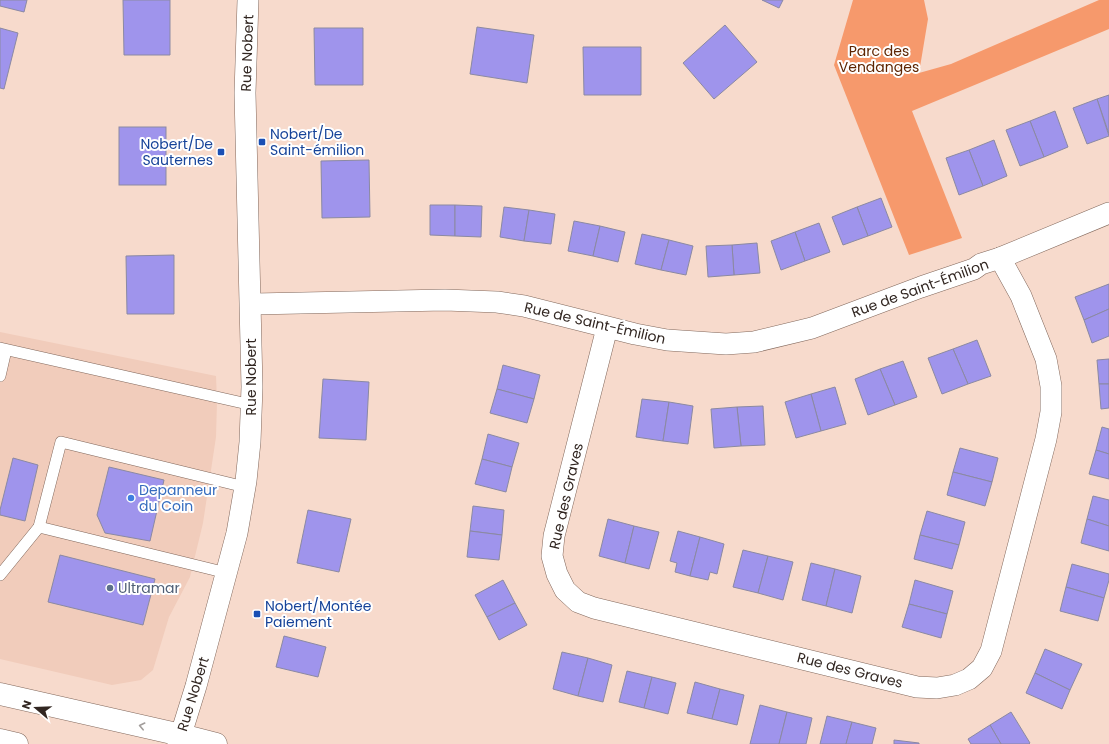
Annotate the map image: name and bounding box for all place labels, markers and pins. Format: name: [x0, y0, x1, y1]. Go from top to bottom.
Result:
place label: Nobert/De Saint-émilion: [270, 124, 364, 160]
place label: Nobert/De Sauternes: [140, 134, 213, 170]
marker: Nobert/De Saint-émilion: [257, 137, 267, 147]
marker: Nobert/De Sauternes: [216, 147, 226, 157]
place label: Depanneur du Coin: [139, 480, 217, 516]
marker: Depanneur du Coin: [126, 493, 136, 503]
place label: Ultramar: [118, 578, 180, 598]
marker: Ultramar: [105, 583, 115, 593]
place label: Nobert/Montée Paiement: [265, 596, 372, 632]
marker: Nobert/Montée Paiement: [252, 609, 262, 619]

